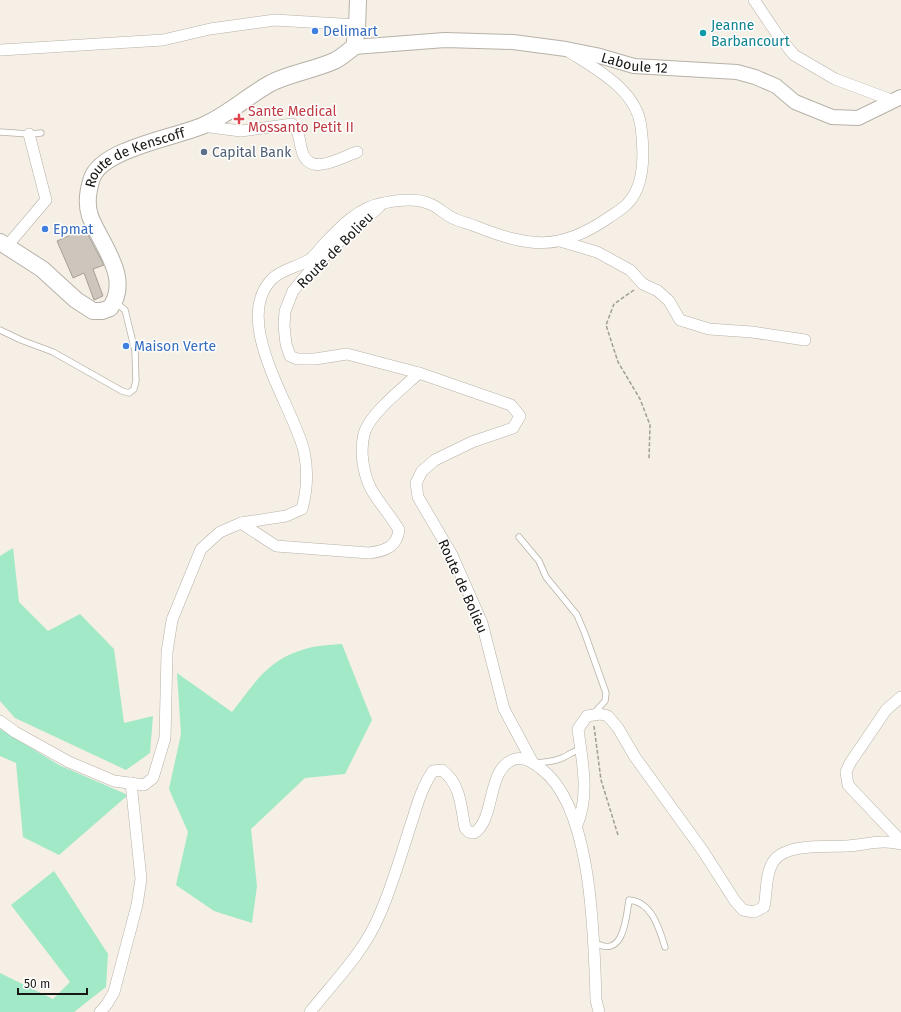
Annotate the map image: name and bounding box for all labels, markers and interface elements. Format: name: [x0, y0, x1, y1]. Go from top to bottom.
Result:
place label: Jeanne Barbancourt: [711, 17, 791, 50]
place label: Delimart: [323, 23, 379, 40]
marker: Delimart: [310, 26, 320, 36]
marker: Jeanne Barbancourt: [698, 28, 708, 38]
street label: Laboule 12: [599, 49, 668, 77]
place label: Sante Medical Mossanto Petit II: [248, 103, 354, 136]
marker: Sante Medical Mossanto Petit II: [233, 113, 245, 125]
street label: Route de Kenscoff: [82, 124, 188, 189]
place label: Capital Bank: [212, 144, 292, 161]
marker: Capital Bank: [199, 147, 209, 157]
street label: Route de Bolieu: [294, 209, 377, 292]
place label: Epmat: [53, 221, 94, 238]
marker: Epmat: [40, 224, 50, 234]
place label: Maison Verte: [134, 338, 216, 355]
marker: Maison Verte: [121, 341, 131, 351]
street label: Route de Bolieu: [434, 537, 491, 636]
scale bar: [18, 970, 87, 996]
text: 50 m: [24, 977, 50, 991]

